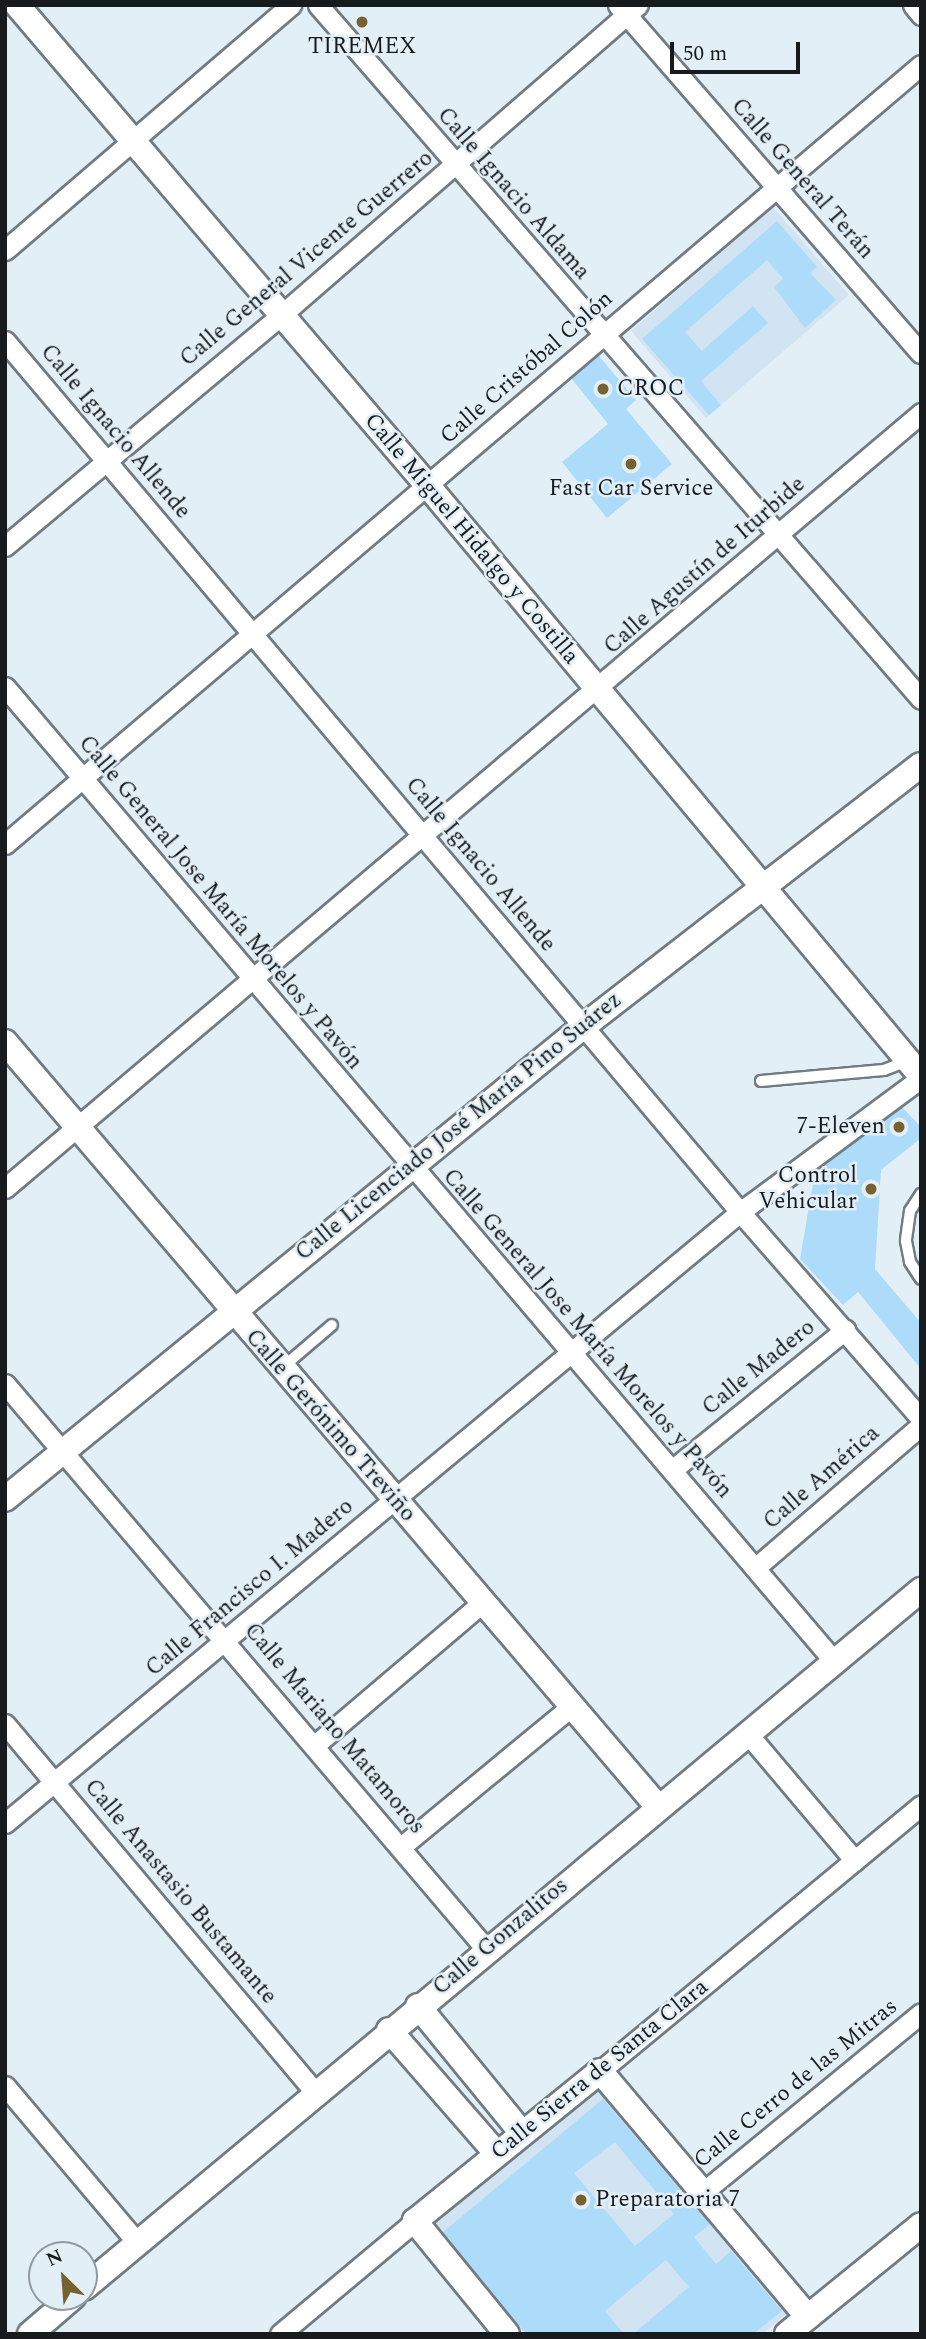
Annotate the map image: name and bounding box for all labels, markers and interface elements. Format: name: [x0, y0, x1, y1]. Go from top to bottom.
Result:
marker: TIREMEX: [354, 14, 370, 30]
scale bar: [674, 28, 804, 72]
place label: TIREMEX: [308, 33, 416, 61]
text: 50 m: [683, 38, 727, 70]
street label: Calle General Terán: [725, 93, 879, 265]
street label: Calle Ignacio Aldama: [431, 102, 595, 286]
street label: Calle General Vicente Guerrero: [175, 145, 439, 373]
street label: Calle Cristóbal Colón: [435, 286, 619, 450]
street label: Calle Ignacio Allende: [34, 339, 196, 525]
place label: CROC: [617, 375, 684, 403]
marker: CROC: [595, 381, 611, 397]
street label: Calle Miguel Hidalgo y Costilla: [358, 408, 584, 670]
marker: Fast Car Service: [623, 456, 639, 472]
street label: Calle Agustín de Iturbide: [599, 471, 811, 661]
place label: Fast Car Service: [549, 475, 713, 503]
street label: Calle General Jose María Morelos y Pavón: [72, 730, 368, 1076]
street label: Calle Ignacio Allende: [399, 772, 561, 958]
street label: Calle Licenciado José María Pino Suárez: [290, 987, 628, 1267]
place label: 7-Eleven: [796, 1113, 885, 1141]
marker: 7-Eleven: [891, 1119, 907, 1135]
place label: Control Vehicular: [758, 1162, 857, 1216]
street label: Calle General Jose María Morelos y Pavón: [436, 1164, 738, 1504]
marker: Control Vehicular: [863, 1181, 879, 1197]
street label: Calle Madero: [697, 1314, 821, 1422]
street label: Calle Gerónimo Treviño: [239, 1324, 421, 1528]
street label: Calle América: [758, 1420, 886, 1536]
street label: Calle Francisco I. Madero: [141, 1493, 359, 1683]
street label: Calle Mariano Matamoros: [238, 1618, 430, 1840]
street label: Calle Anastasio Bustamante: [78, 1774, 282, 2010]
street label: Calle Gonzalitos: [428, 1872, 574, 2002]
street label: Calle Sierra de Santa Clara: [486, 1974, 714, 2166]
street label: Calle Cerro de las Mitras: [689, 1993, 903, 2175]
place label: Preparatoria 7: [595, 2186, 740, 2214]
marker: Preparatoria 7: [573, 2192, 589, 2208]
north arrow: [28, 2241, 98, 2311]
text: N: [42, 2242, 68, 2275]

